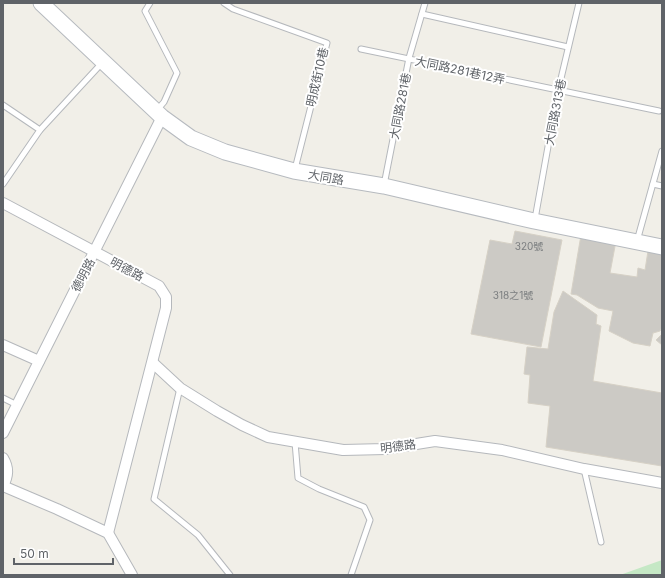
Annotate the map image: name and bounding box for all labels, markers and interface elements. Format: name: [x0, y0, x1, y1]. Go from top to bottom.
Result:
street label: 明成街10巷: [303, 46, 331, 108]
street label: 大同路281巷12弄: [414, 53, 506, 87]
street label: 大同路281巷: [386, 71, 414, 141]
street label: 大同路313巷: [541, 77, 569, 147]
street label: 大同路: [307, 166, 345, 188]
house number: 320號: [515, 240, 543, 252]
street label: 明德路: [108, 254, 146, 284]
street label: 德明路: [68, 256, 98, 294]
house number: 318之1號: [493, 289, 533, 301]
street label: 明德路: [379, 436, 417, 456]
scale bar: [14, 540, 113, 566]
text: 50 m: [20, 546, 49, 561]

